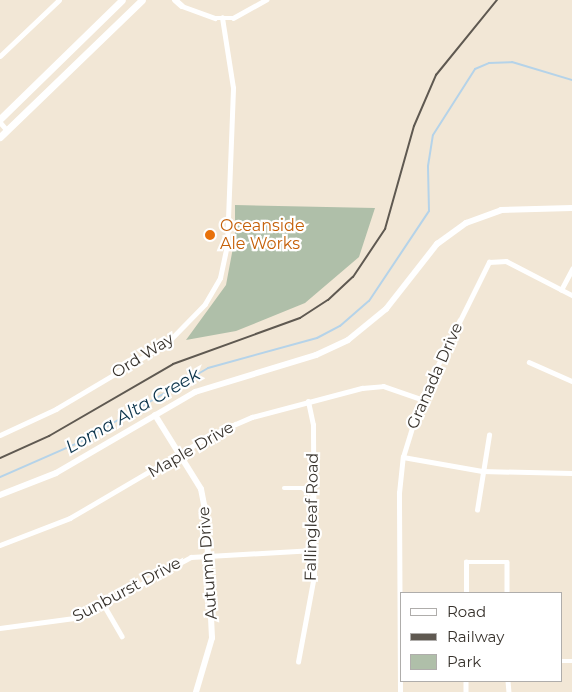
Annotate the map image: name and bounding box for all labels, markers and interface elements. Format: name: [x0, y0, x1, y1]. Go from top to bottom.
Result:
place label: Oceanside Ale Works: [220, 216, 305, 254]
marker: Oceanside Ale Works: [204, 229, 216, 241]
street label: Granada Drive: [403, 320, 467, 432]
street label: Ord Way: [108, 329, 178, 383]
water label: Loma Alta Creek: [62, 364, 204, 458]
street label: Maple Drive: [145, 418, 237, 482]
street label: Fallingleaf Road: [301, 453, 323, 581]
street label: Autumn Drive: [194, 506, 222, 620]
street label: Sunburst Drive: [70, 553, 184, 627]
legend: [400, 592, 562, 682]
text: Road: [447, 602, 486, 621]
text: Railway: [447, 627, 504, 646]
text: Park: [447, 652, 481, 671]

